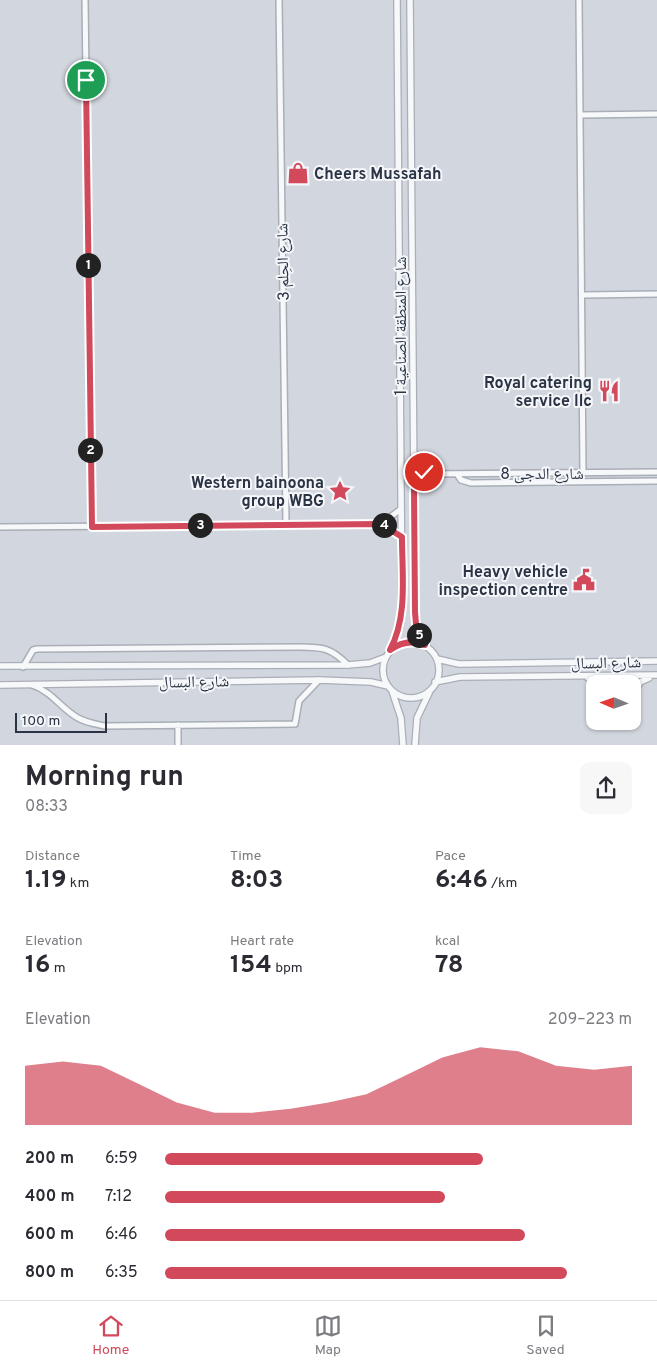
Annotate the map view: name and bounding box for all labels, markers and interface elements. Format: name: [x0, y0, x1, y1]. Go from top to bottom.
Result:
pin: [65, 59, 107, 101]
icon: arrive: [72, 66, 100, 94]
shop icon: Cheers Mussafah: [285, 160, 311, 186]
place label: Cheers Mussafah: [314, 165, 441, 185]
street label: شارع الحِلم 3: [273, 223, 295, 301]
pin: 1: [76, 252, 100, 278]
street label: شارع المنطقة الصناعية 1: [392, 256, 412, 396]
text: 1: [86, 257, 91, 274]
place label: Royal catering service llc: [484, 374, 592, 412]
restaurant icon: Royal catering service llc: [596, 378, 622, 404]
pin: 2: [78, 438, 102, 462]
text: 2: [86, 442, 95, 459]
pin: [403, 451, 445, 493]
icon: check: [410, 458, 438, 486]
street label: شارع الدجى 8: [500, 465, 584, 485]
place label: Western bainoona group WBG: [191, 474, 324, 512]
place icon: Western bainoona group WBG: [327, 478, 353, 504]
pin: 3: [188, 512, 212, 538]
pin: 4: [372, 512, 396, 538]
text: 3: [196, 517, 205, 534]
text: 4: [380, 517, 389, 534]
place label: Heavy vehicle inspection centre: [438, 563, 568, 601]
public building icon: Heavy vehicle inspection centre: [571, 567, 597, 593]
pin: 5: [406, 622, 432, 648]
text: 5: [415, 627, 424, 644]
street label: شارع البسال: [571, 653, 641, 675]
street label: شارع البسال: [159, 672, 229, 694]
north arrow: [586, 675, 641, 730]
map controls: [586, 675, 641, 730]
scale bar: [15, 710, 108, 733]
text: 100 m: [22, 713, 60, 730]
text: Morning run: [25, 760, 184, 796]
button: share: [580, 762, 632, 814]
text: 08:33: [25, 797, 68, 817]
text: Distance: [25, 848, 80, 865]
text: Time: [230, 848, 261, 865]
text: Pace: [435, 848, 466, 865]
text: 1.19: [25, 865, 67, 897]
text: 8:03: [230, 865, 283, 897]
text: 6:46: [435, 865, 488, 897]
text: km: [67, 875, 89, 892]
text: /km: [488, 875, 517, 892]
text: Elevation: [25, 933, 83, 950]
text: Heart rate: [230, 933, 294, 950]
text: kcal: [435, 933, 460, 950]
text: 16: [25, 950, 50, 982]
text: 154: [230, 950, 272, 982]
text: 78: [435, 950, 463, 982]
text: m: [50, 960, 66, 977]
text: bpm: [272, 960, 303, 977]
text: Elevation: [25, 1010, 91, 1030]
text: 209–223 m: [548, 1010, 632, 1030]
text: 200 m: [25, 1149, 74, 1169]
text: 6:59: [105, 1149, 137, 1169]
text: 400 m: [25, 1187, 74, 1207]
text: 7:12: [105, 1187, 132, 1207]
text: 600 m: [25, 1225, 74, 1245]
text: 6:46: [105, 1225, 138, 1245]
text: 800 m: [25, 1263, 74, 1283]
text: 6:35: [105, 1263, 138, 1283]
tab: Home: [92, 1312, 129, 1359]
tab: Map: [314, 1312, 342, 1359]
tab: Saved: [526, 1312, 565, 1359]

